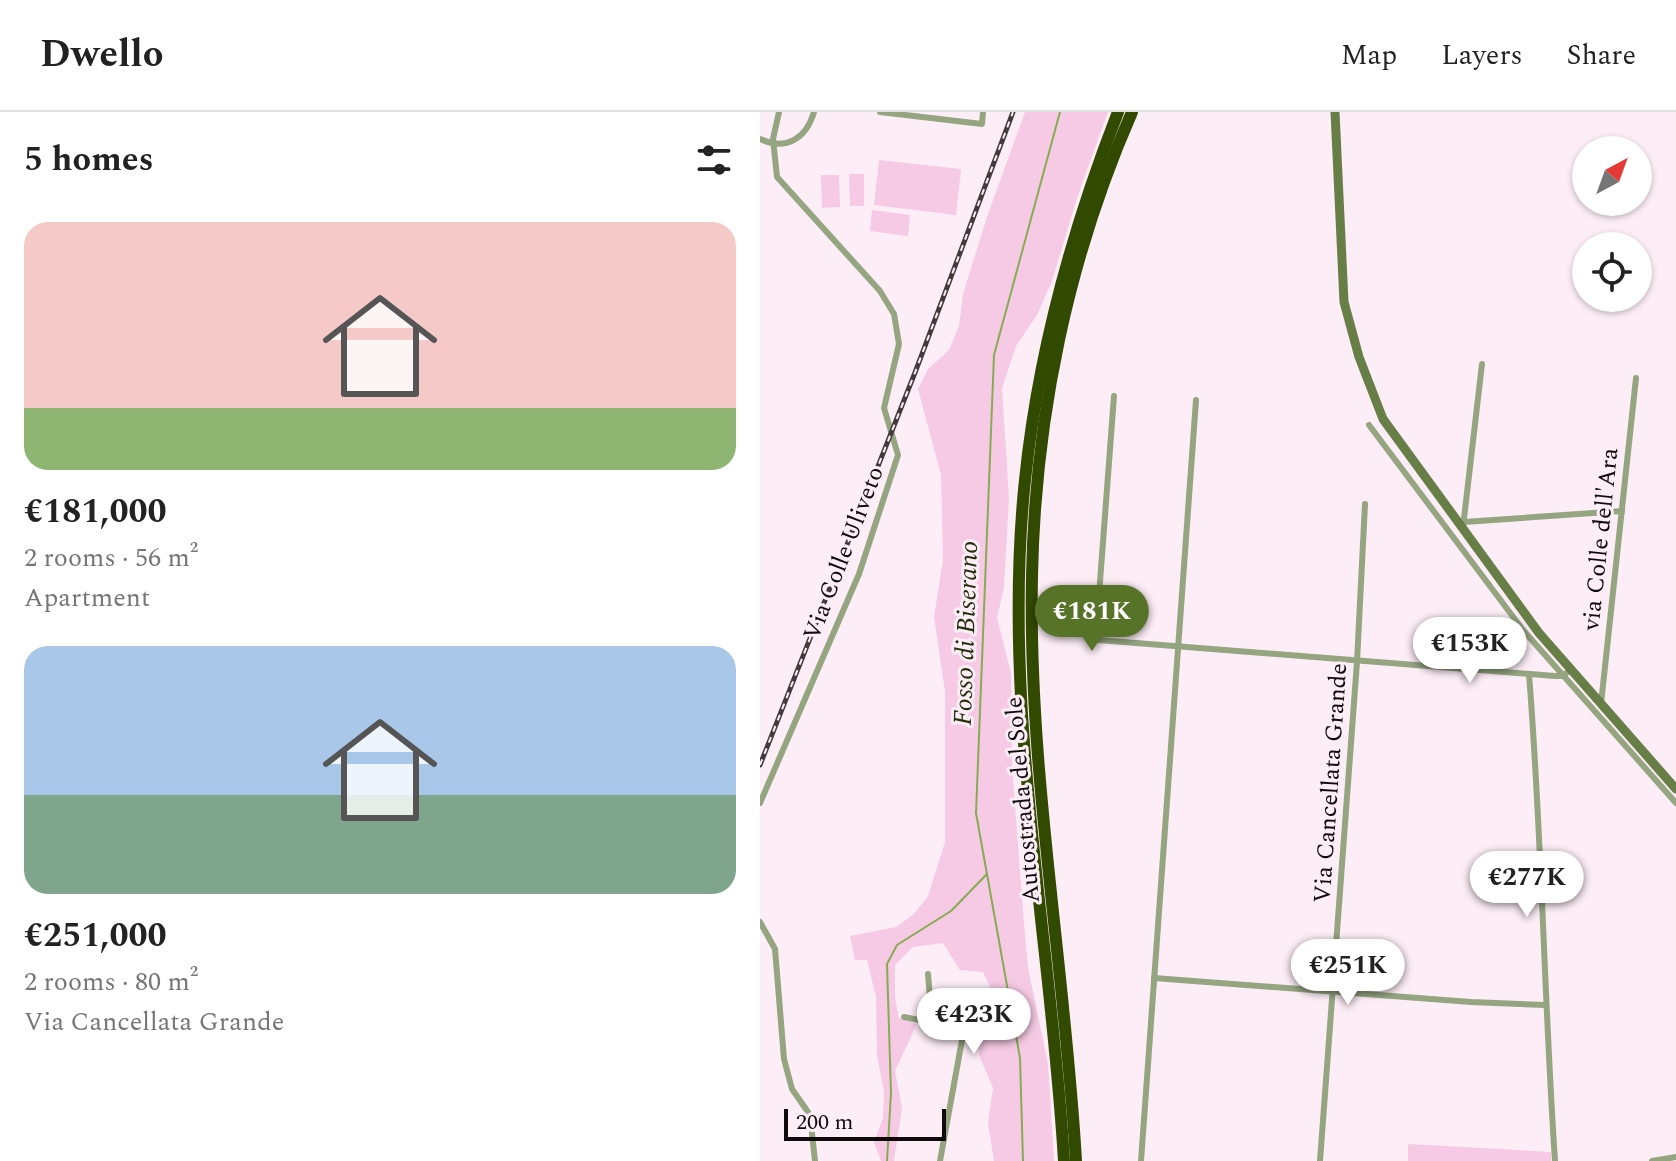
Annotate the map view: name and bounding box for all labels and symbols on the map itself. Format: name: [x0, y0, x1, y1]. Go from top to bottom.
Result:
north arrow: [1572, 136, 1652, 216]
street label: via Colle dell'Ara: [1573, 446, 1629, 633]
street label: Via Colle Uliveto: [794, 461, 894, 645]
water label: Fosso di Biserano: [943, 540, 989, 726]
pin: €181K: [1036, 585, 1148, 653]
pin: €153K: [1414, 617, 1526, 685]
street label: Via Cancellata Grande: [1305, 662, 1357, 904]
street label: Autostrada del Sole: [996, 695, 1050, 905]
pin: €277K: [1471, 851, 1583, 919]
pin: €251K: [1292, 939, 1404, 1007]
pin: €423K: [918, 988, 1030, 1056]
scale bar: [784, 1105, 946, 1141]

